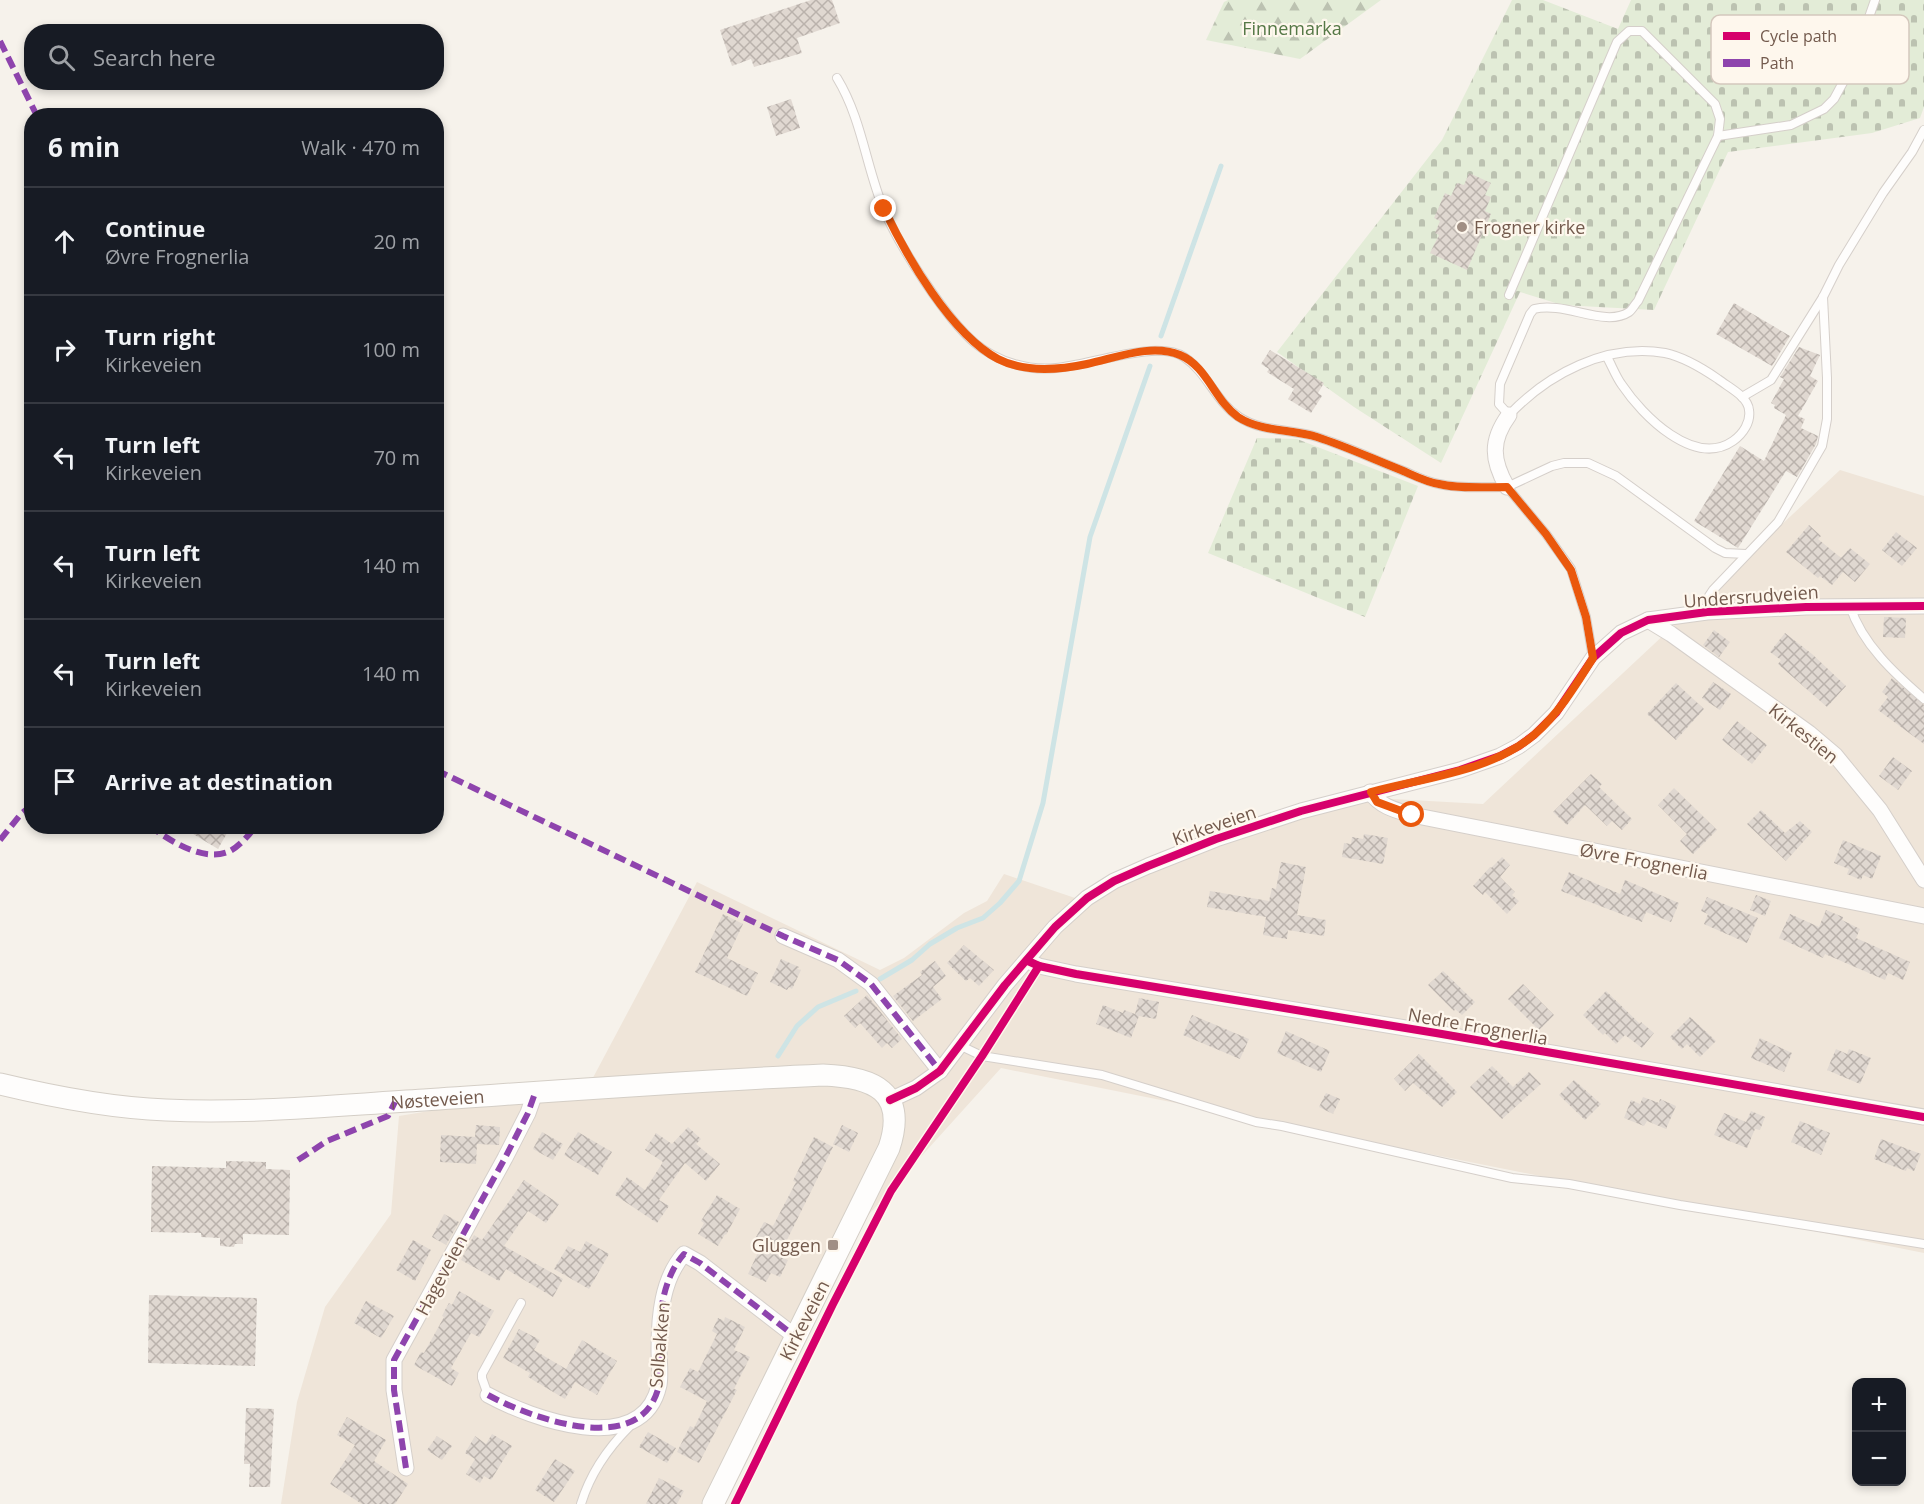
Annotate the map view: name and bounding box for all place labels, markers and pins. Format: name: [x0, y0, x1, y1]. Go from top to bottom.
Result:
place label: Frogner kirke: [1474, 215, 1585, 239]
marker: Frogner kirke: [1455, 220, 1469, 234]
place label: Gluggen: [752, 1233, 821, 1257]
marker: Gluggen: [826, 1238, 840, 1252]

